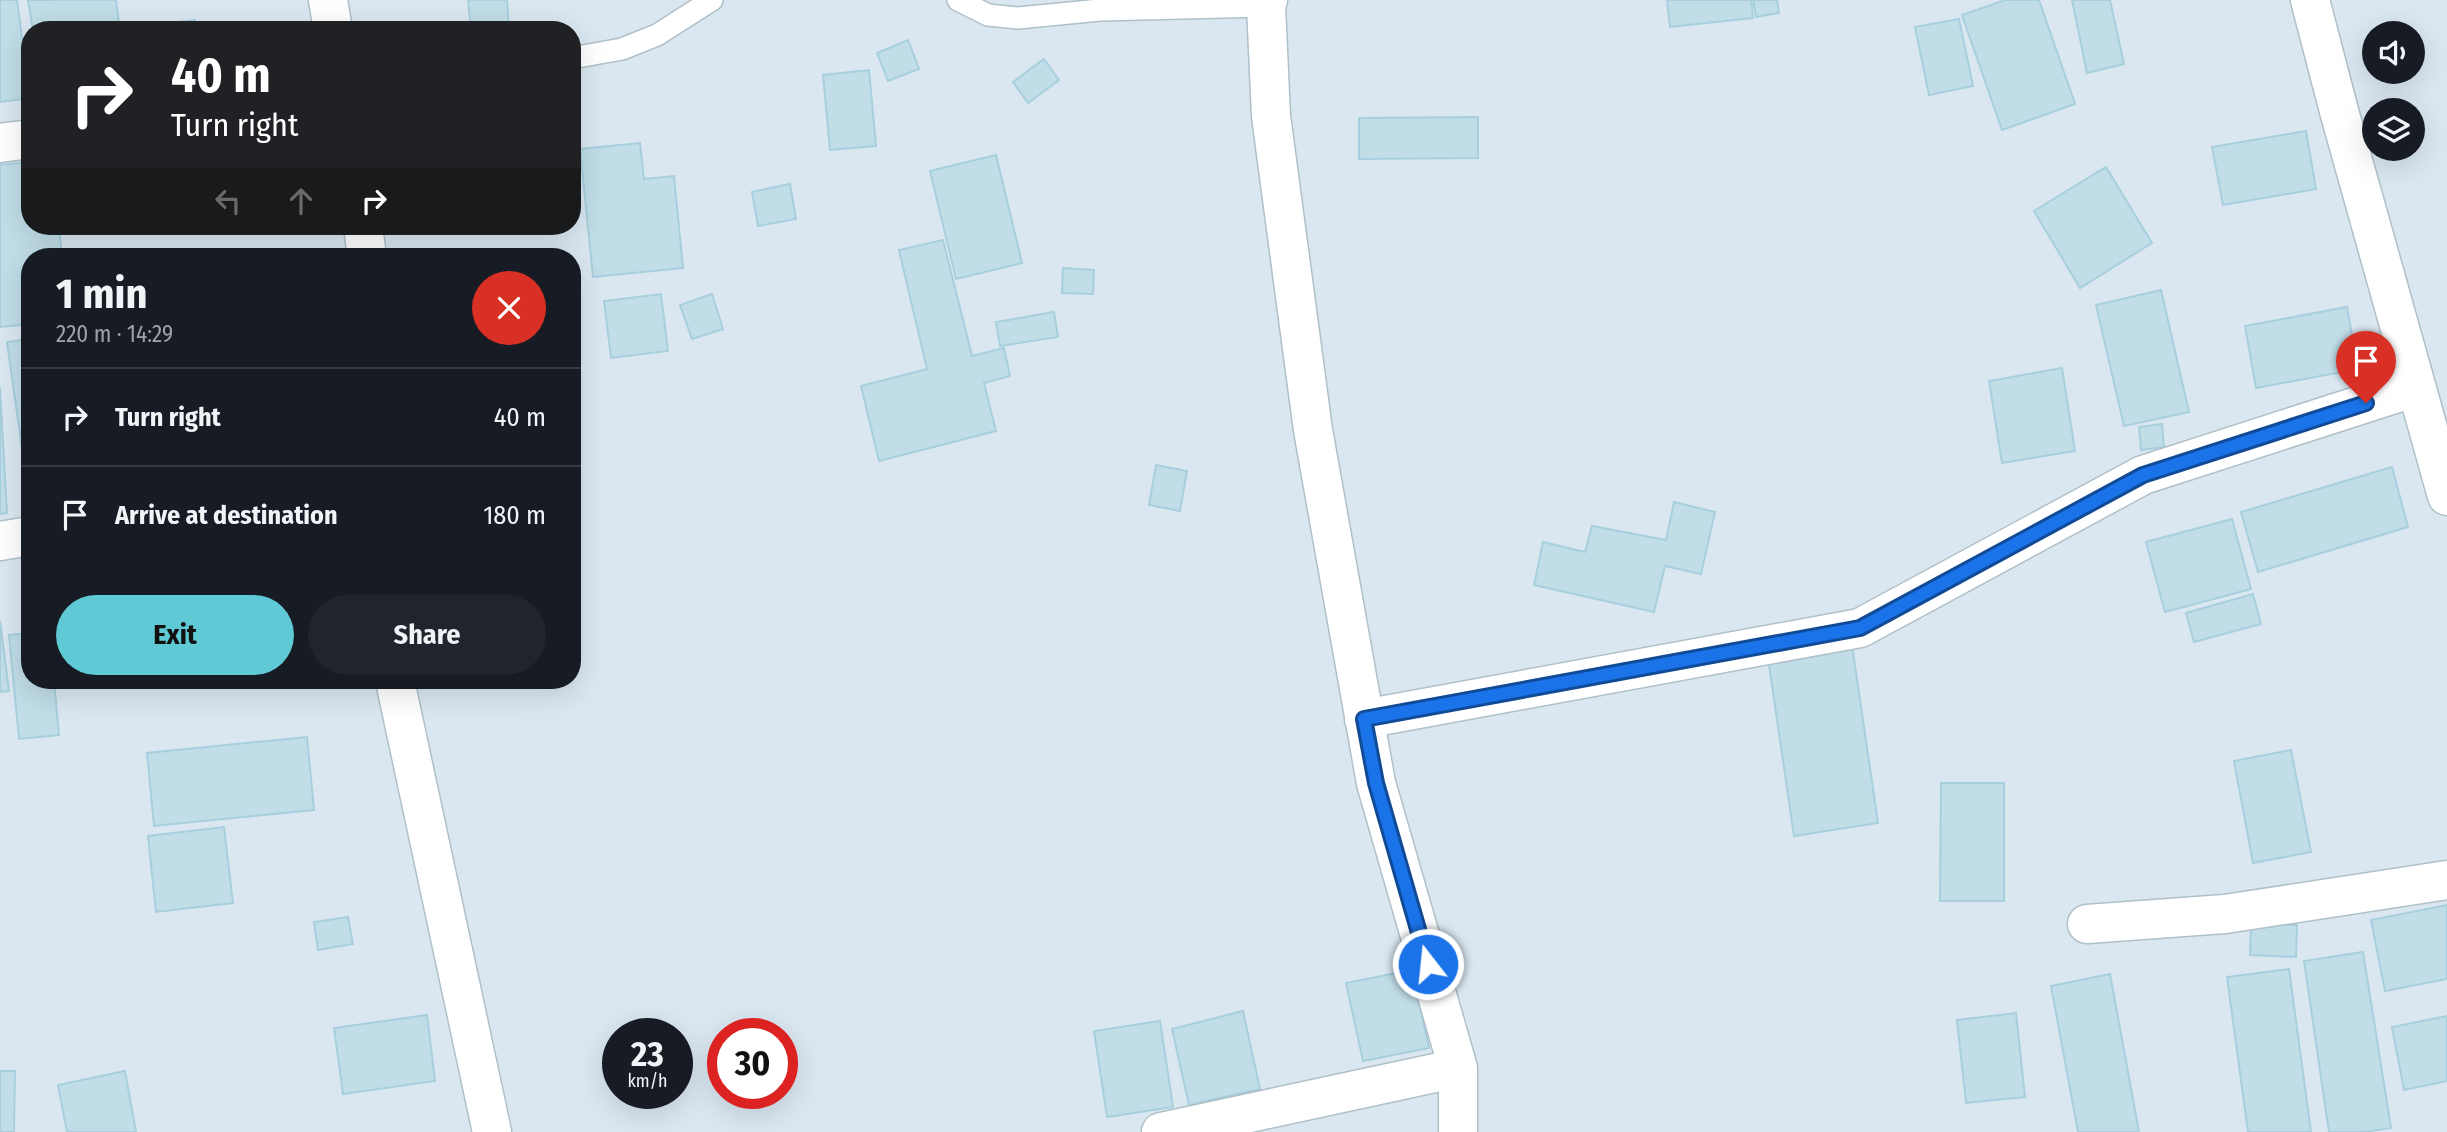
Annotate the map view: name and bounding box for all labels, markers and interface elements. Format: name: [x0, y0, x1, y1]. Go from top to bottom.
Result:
map controls: [2362, 21, 2425, 161]
button: sound: [2362, 21, 2425, 84]
text: 40 m: [171, 46, 271, 105]
icon: right: [56, 49, 147, 140]
button: layers: [2362, 98, 2425, 161]
text: Turn right: [171, 106, 298, 144]
icon: left: [209, 182, 247, 220]
icon: ahead: [282, 182, 320, 220]
icon: right: [355, 182, 393, 220]
text: 1 min: [56, 269, 147, 319]
button: close: [472, 271, 546, 345]
text: 220 m · 14:29: [56, 320, 173, 348]
pin: [2336, 331, 2396, 403]
icon: arrive: [2347, 342, 2385, 380]
icon: right: [56, 398, 94, 436]
text: Turn right: [115, 402, 221, 433]
text: 40 m: [494, 402, 546, 433]
icon: arrive: [56, 496, 94, 534]
text: Arrive at destination: [115, 500, 338, 531]
text: 180 m: [483, 500, 546, 531]
button: Exit: [56, 595, 294, 675]
button: Share: [308, 595, 546, 675]
position arrow: [1391, 927, 1465, 1001]
speed limit sign: 30: [707, 1018, 798, 1109]
text: 23: [631, 1033, 664, 1075]
text: km/h: [627, 1070, 668, 1092]

